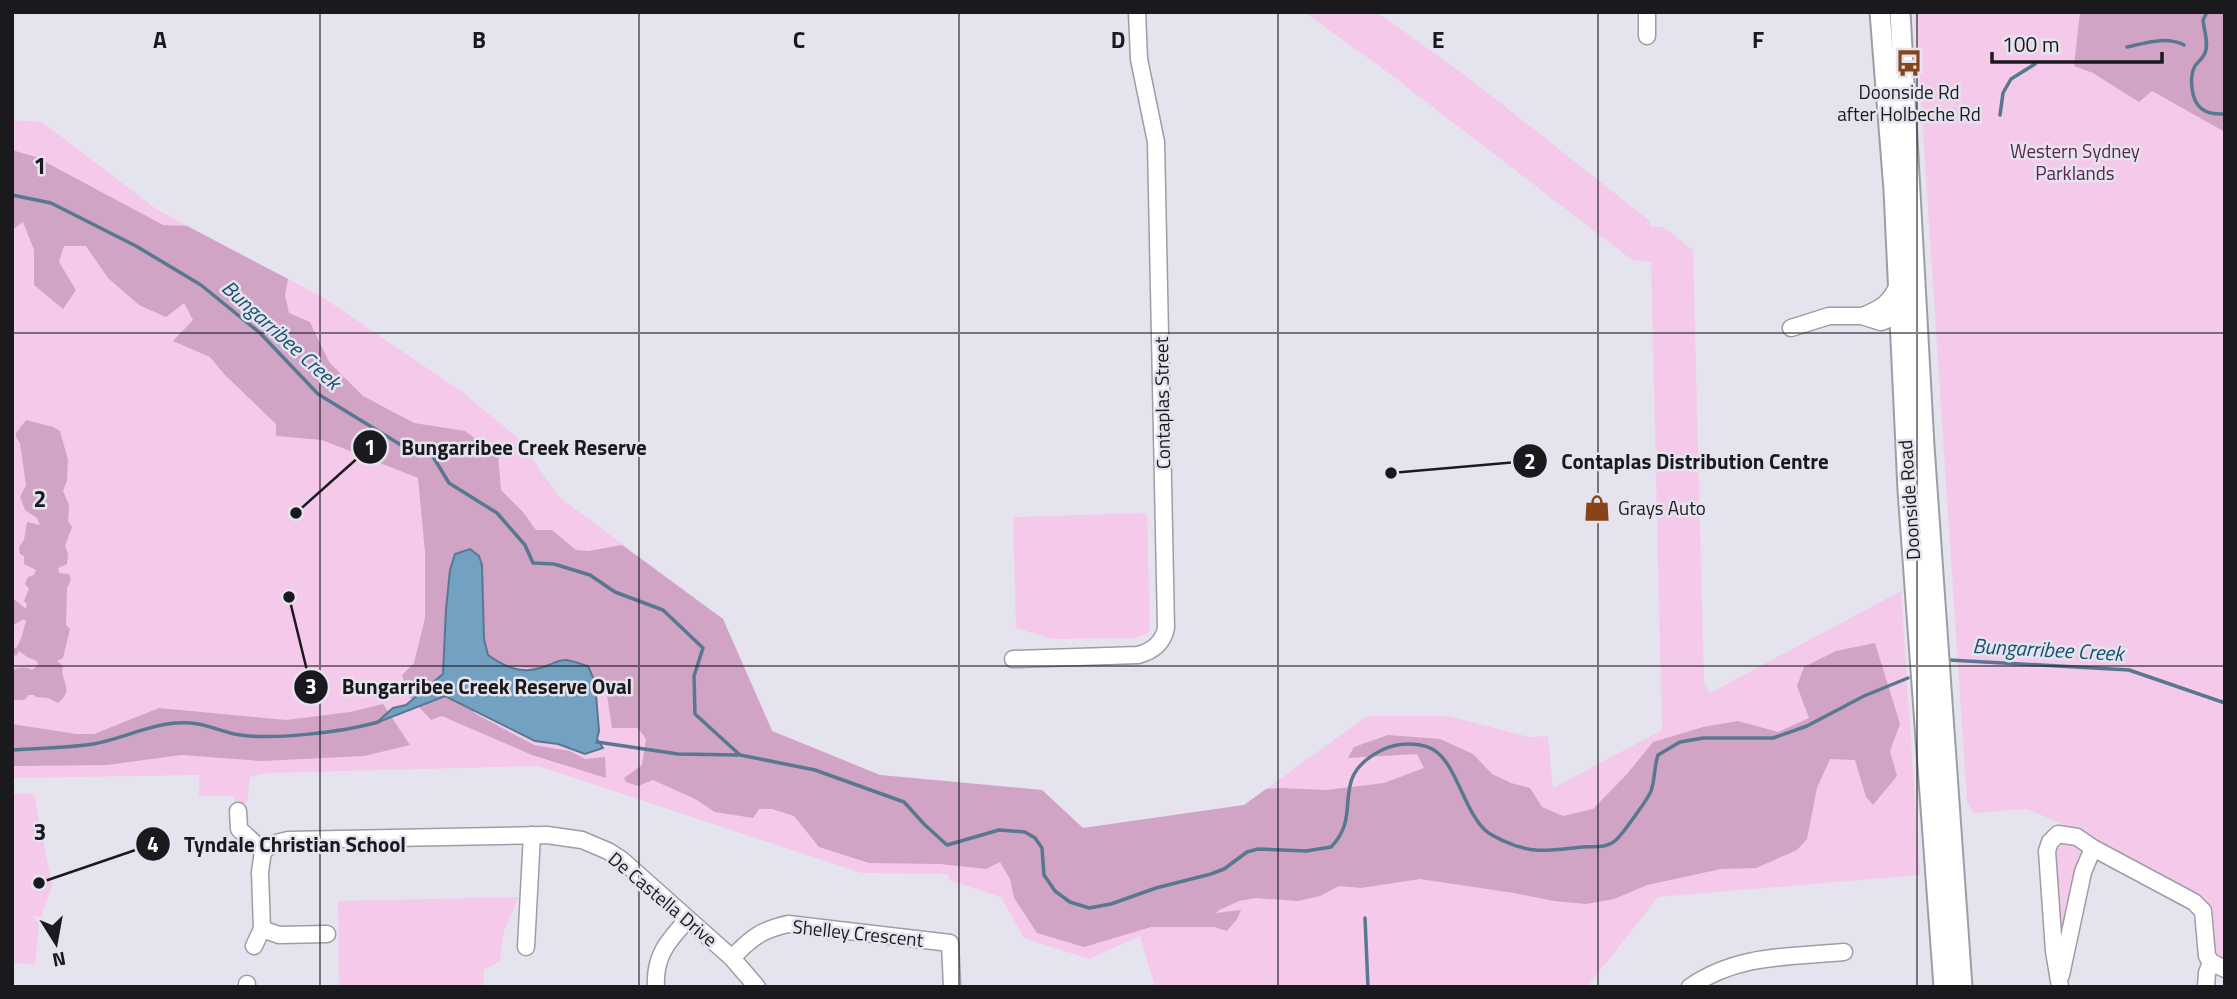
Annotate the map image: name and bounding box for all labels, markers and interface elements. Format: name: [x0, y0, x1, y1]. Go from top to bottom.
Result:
scale bar: [1992, 21, 2162, 65]
text: A: [153, 22, 167, 57]
text: B: [472, 22, 486, 57]
text: C: [793, 22, 805, 57]
text: D: [1111, 22, 1125, 57]
text: E: [1432, 22, 1444, 57]
text: F: [1752, 22, 1764, 57]
text: 100 m: [2002, 28, 2059, 60]
bus stop icon: Doonside Rd after Holbeche Rd: [1894, 48, 1924, 78]
place label: Doonside Rd after Holbeche Rd: [1837, 77, 1981, 128]
park label: Western Sydney Parklands: [2010, 136, 2140, 187]
text: 1: [34, 148, 46, 183]
water label: Bungarribee Creek: [215, 272, 351, 398]
street label: Contaplas Street: [1146, 336, 1177, 469]
callout: Bungarribee Creek Reserve: [353, 426, 661, 468]
text: 1: [364, 431, 376, 463]
text: Bungarribee Creek Reserve: [401, 431, 647, 463]
street label: Doonside Road: [1890, 439, 1927, 561]
callout: Contaplas Distribution Centre: [1513, 440, 1843, 482]
text: 2: [1524, 445, 1536, 477]
text: Contaplas Distribution Centre: [1561, 445, 1829, 477]
text: 2: [34, 481, 46, 516]
shop icon: Grays Auto: [1582, 493, 1612, 523]
place label: Grays Auto: [1618, 493, 1706, 522]
water label: Bungarribee Creek: [1972, 629, 2127, 669]
callout: Bungarribee Creek Reserve Oval: [293, 666, 647, 708]
text: 3: [305, 670, 317, 702]
text: Bungarribee Creek Reserve Oval: [342, 670, 632, 702]
text: 3: [34, 814, 46, 849]
callout: Tyndale Christian School: [135, 823, 420, 865]
text: 4: [147, 828, 159, 860]
text: Tyndale Christian School: [184, 828, 406, 860]
street label: De Castella Drive: [602, 844, 724, 953]
north arrow: [21, 908, 91, 978]
street label: Shelley Crescent: [791, 911, 925, 954]
text: N: [50, 945, 69, 976]

